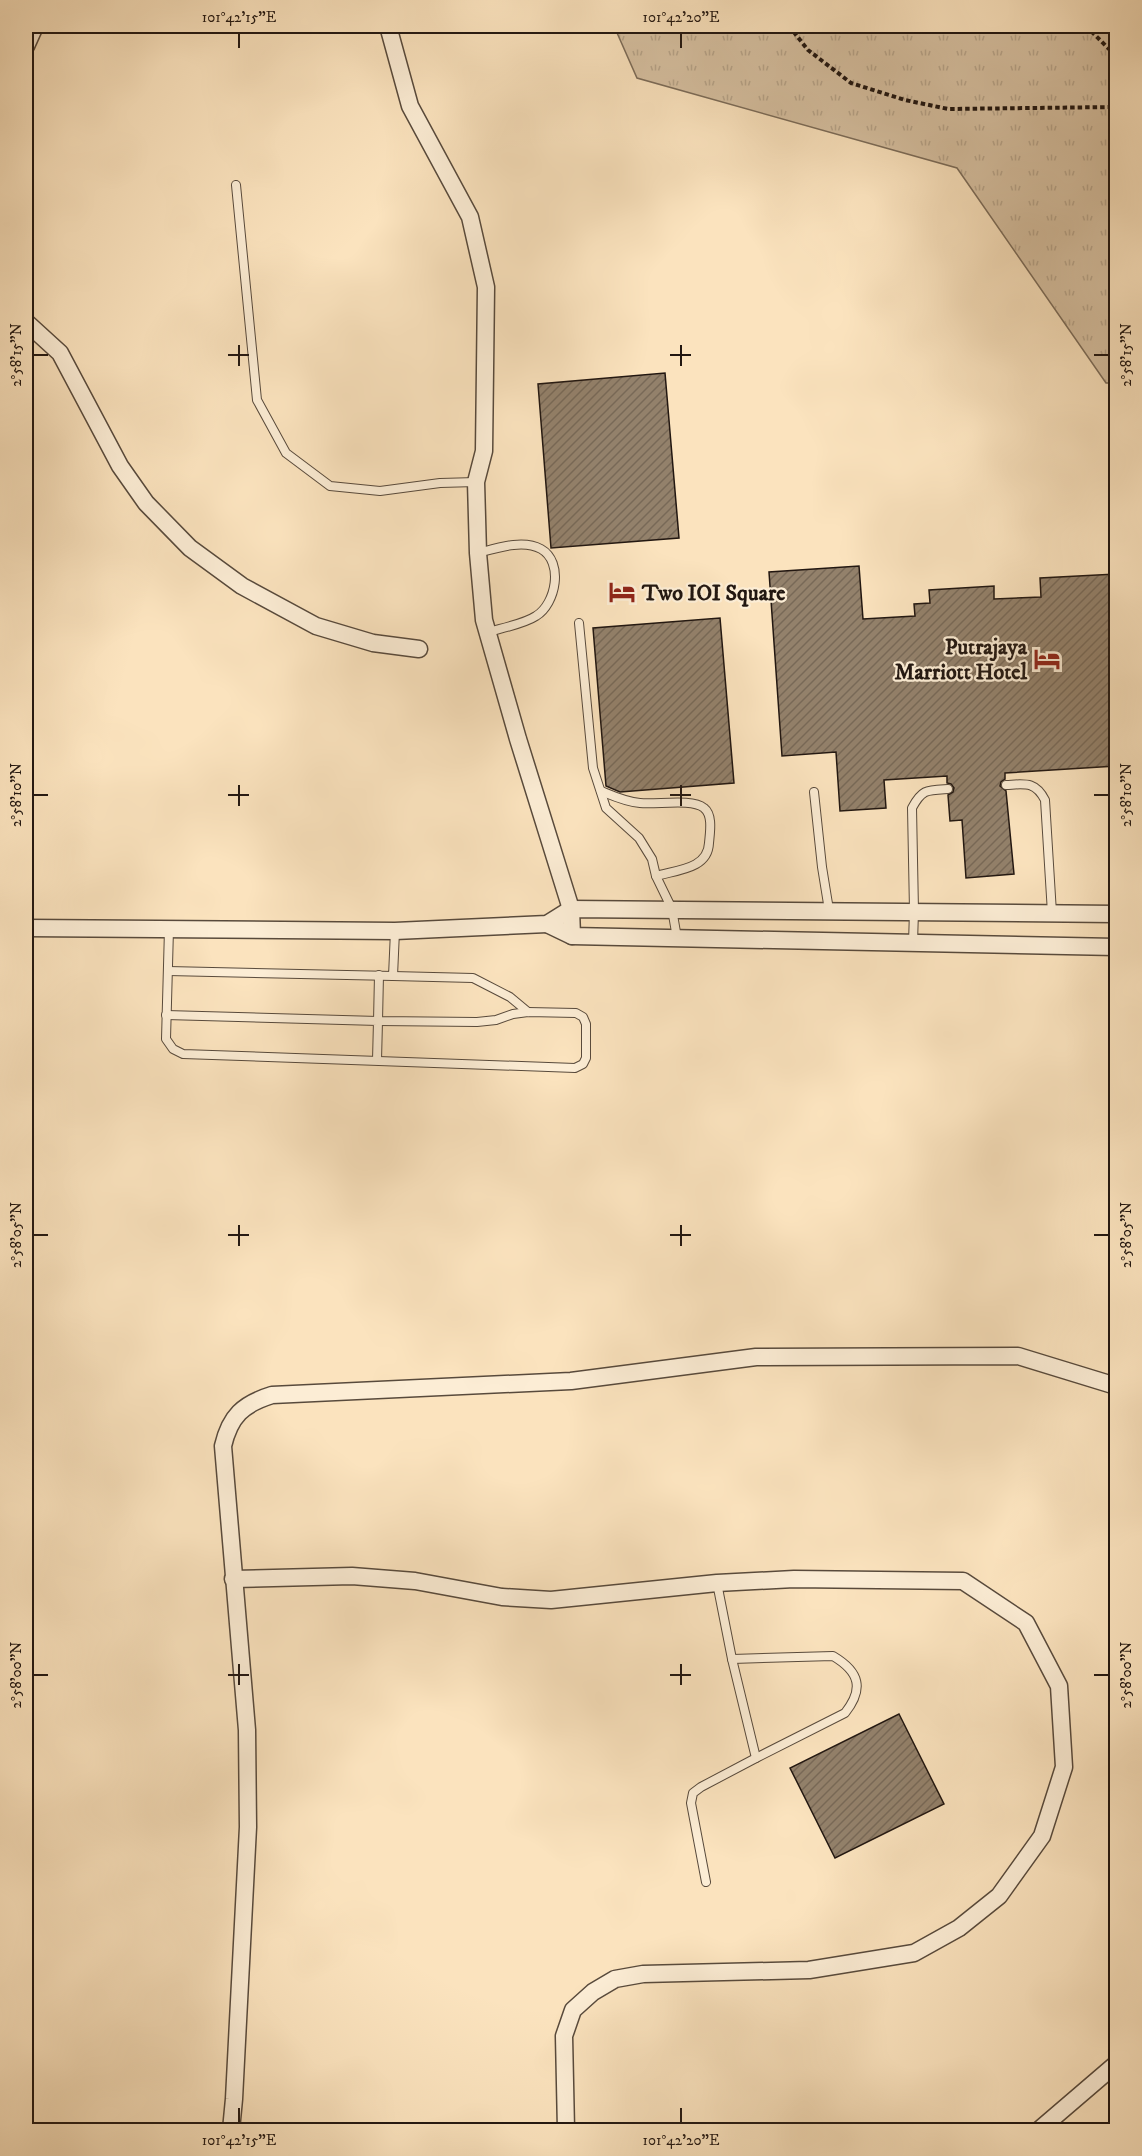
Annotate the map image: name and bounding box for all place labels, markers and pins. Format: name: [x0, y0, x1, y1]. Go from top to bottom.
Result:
hotel icon: Two IOI Square: [607, 577, 637, 607]
place label: Two IOI Square: [641, 580, 785, 607]
place label: Putrajaya Marriott Hotel: [894, 634, 1028, 686]
hotel icon: Putrajaya Marriott Hotel: [1032, 644, 1062, 674]

